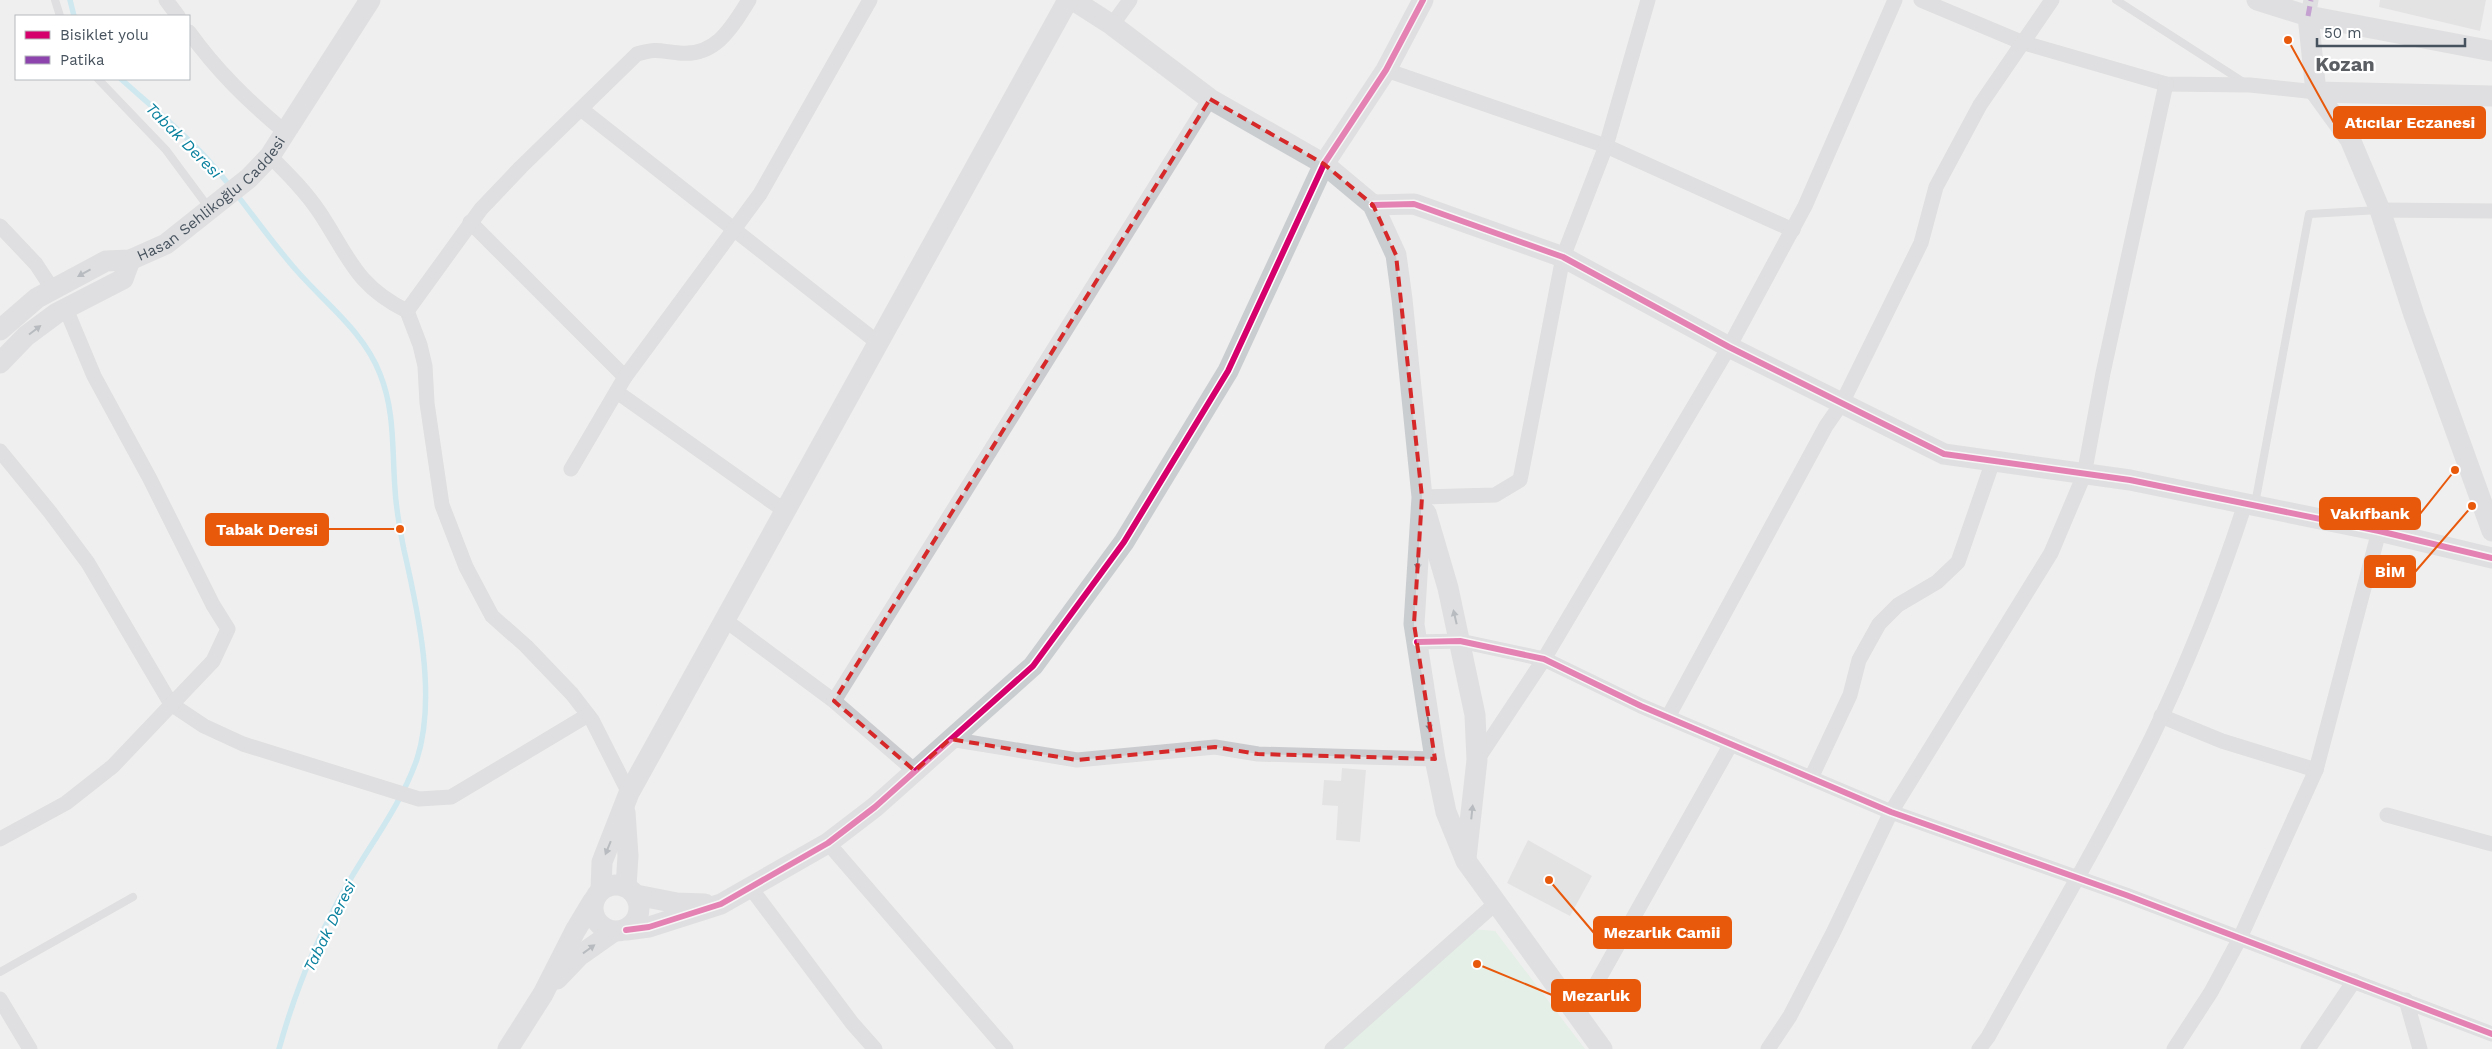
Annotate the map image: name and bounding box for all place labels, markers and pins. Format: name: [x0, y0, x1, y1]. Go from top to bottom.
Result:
callout: Atıcılar Eczanesi: [2334, 107, 2485, 138]
callout: Vakıfbank: [2320, 498, 2420, 529]
callout: Tabak Deresi: [206, 514, 328, 545]
callout: BİM: [2365, 556, 2415, 587]
callout: Mezarlık Camii: [1594, 917, 1731, 948]
callout: Mezarlık: [1552, 980, 1640, 1011]

